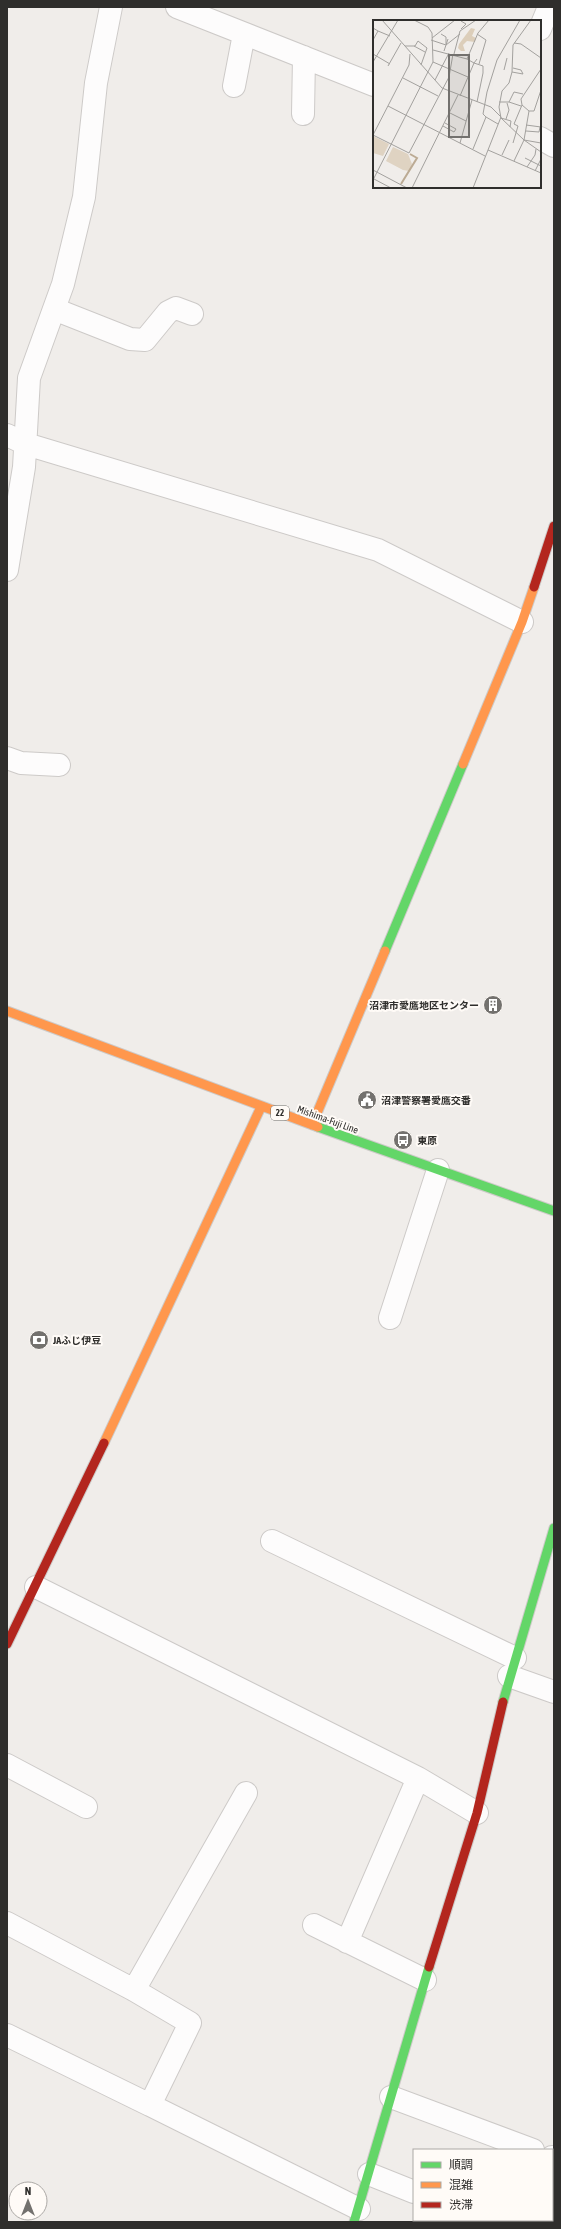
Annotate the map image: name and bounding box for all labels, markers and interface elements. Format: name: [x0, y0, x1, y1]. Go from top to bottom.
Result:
inset map: [373, 20, 541, 188]
building icon: 沼津市愛鷹地区センター: [482, 994, 504, 1016]
place label: 沼津市愛鷹地区センター: [369, 1000, 479, 1011]
public building icon: 沼津警察署愛鷹交番: [356, 1089, 378, 1111]
place label: 沼津警察署愛鷹交番: [381, 1095, 471, 1106]
street label: Mishima-Fuji Line: [296, 1103, 360, 1136]
road number: 22: [271, 1106, 289, 1120]
bus stop icon: 東原: [392, 1129, 414, 1151]
place label: 東原: [417, 1135, 437, 1146]
bank icon: JAふじ伊豆: [28, 1329, 50, 1351]
place label: JAふじ伊豆: [52, 1335, 101, 1346]
legend: [413, 2149, 553, 2221]
text: 順調: [449, 2158, 473, 2172]
text: 混雑: [449, 2178, 473, 2192]
north arrow: [8, 2181, 48, 2221]
text: N: [25, 2185, 31, 2197]
text: 渋滞: [449, 2198, 473, 2212]

